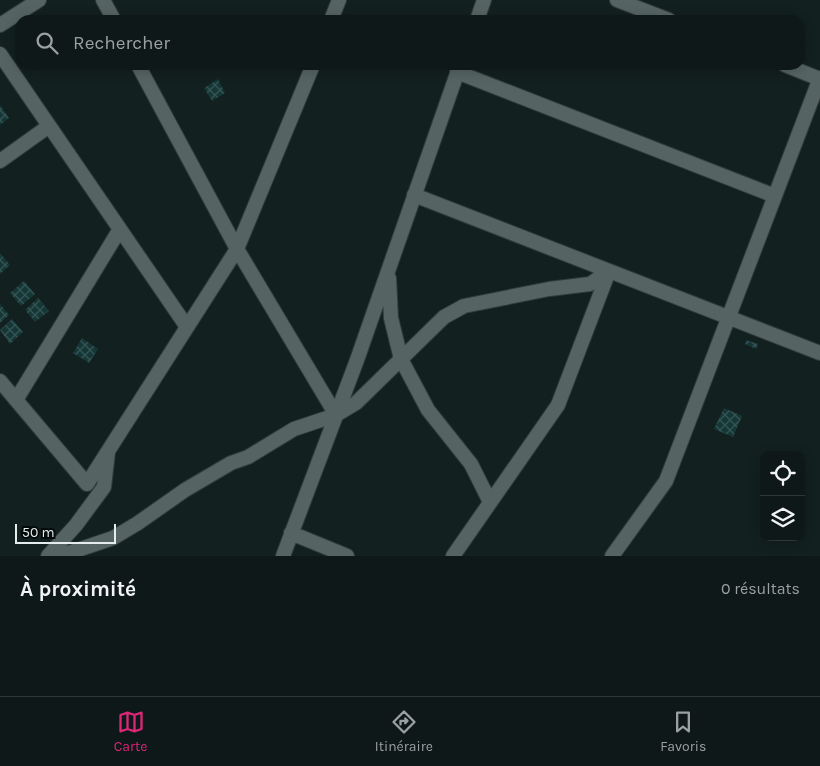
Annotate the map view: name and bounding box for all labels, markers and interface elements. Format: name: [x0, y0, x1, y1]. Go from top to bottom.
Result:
search box: [15, 15, 805, 70]
icon: search: [33, 29, 61, 57]
text: Rechercher: [73, 32, 170, 54]
map controls: [760, 451, 805, 541]
button: locate: [760, 451, 805, 496]
button: layers: [760, 496, 805, 541]
scale bar: [15, 521, 116, 544]
text: 50 m: [22, 524, 55, 541]
text: À proximité: [20, 577, 136, 601]
text: 0 résultats: [721, 579, 800, 598]
tab: Carte: [114, 708, 147, 755]
tab: Itinéraire: [375, 708, 433, 755]
tab: Favoris: [660, 708, 706, 755]

